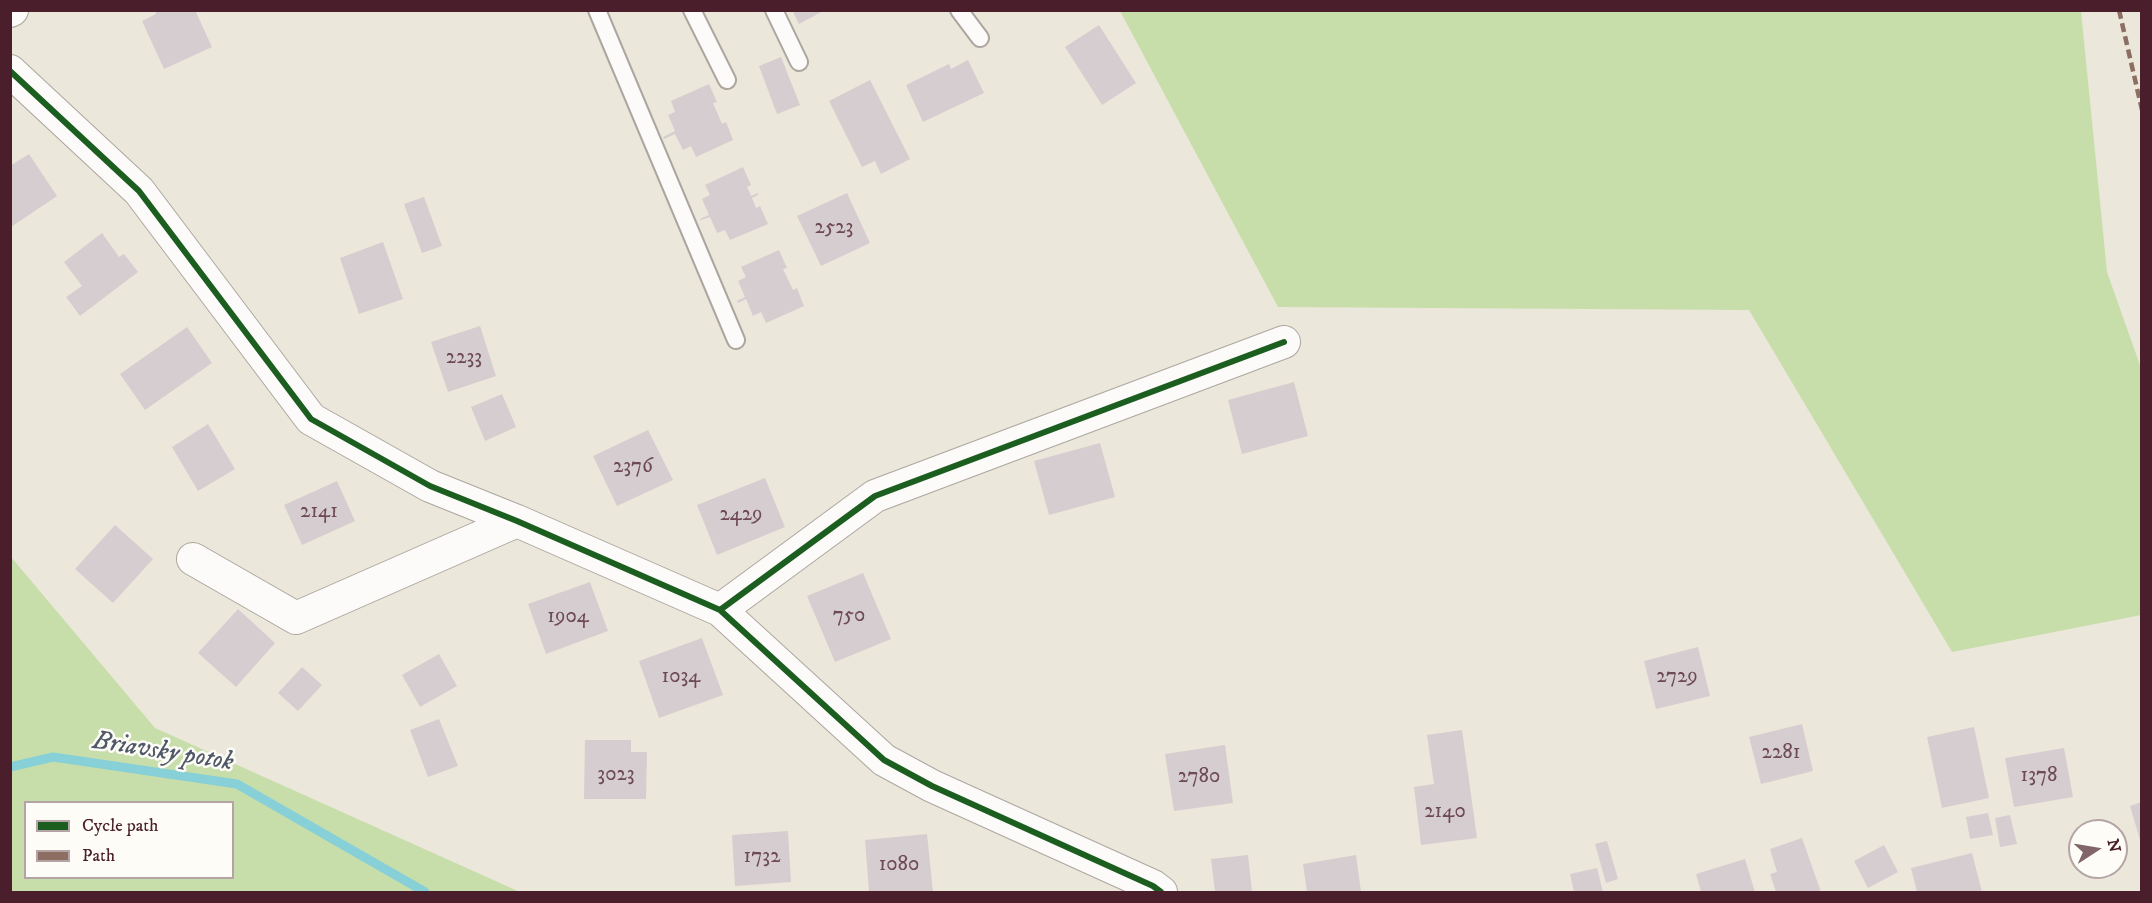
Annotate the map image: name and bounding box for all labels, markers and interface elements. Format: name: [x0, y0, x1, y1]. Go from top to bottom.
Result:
house number: 2523: [815, 216, 853, 242]
house number: 2233: [446, 346, 482, 372]
house number: 2376: [613, 455, 653, 481]
house number: 2141: [300, 500, 338, 526]
house number: 2429: [719, 503, 763, 529]
house number: 750: [833, 604, 865, 630]
house number: 1904: [547, 605, 589, 631]
house number: 1034: [662, 665, 700, 691]
house number: 2729: [1656, 665, 1698, 691]
water label: Briavsky potok: [90, 726, 236, 780]
house number: 2281: [1762, 741, 1800, 767]
house number: 3023: [597, 763, 635, 789]
house number: 1378: [2020, 764, 2058, 790]
house number: 2780: [1178, 765, 1220, 791]
house number: 2140: [1424, 800, 1466, 826]
legend: [24, 801, 234, 879]
text: Cycle path: [82, 815, 159, 837]
north arrow: [2068, 819, 2128, 879]
text: N: [2103, 837, 2125, 854]
text: Path: [82, 845, 115, 867]
house number: 1732: [744, 845, 780, 871]
house number: 1080: [879, 853, 919, 879]

